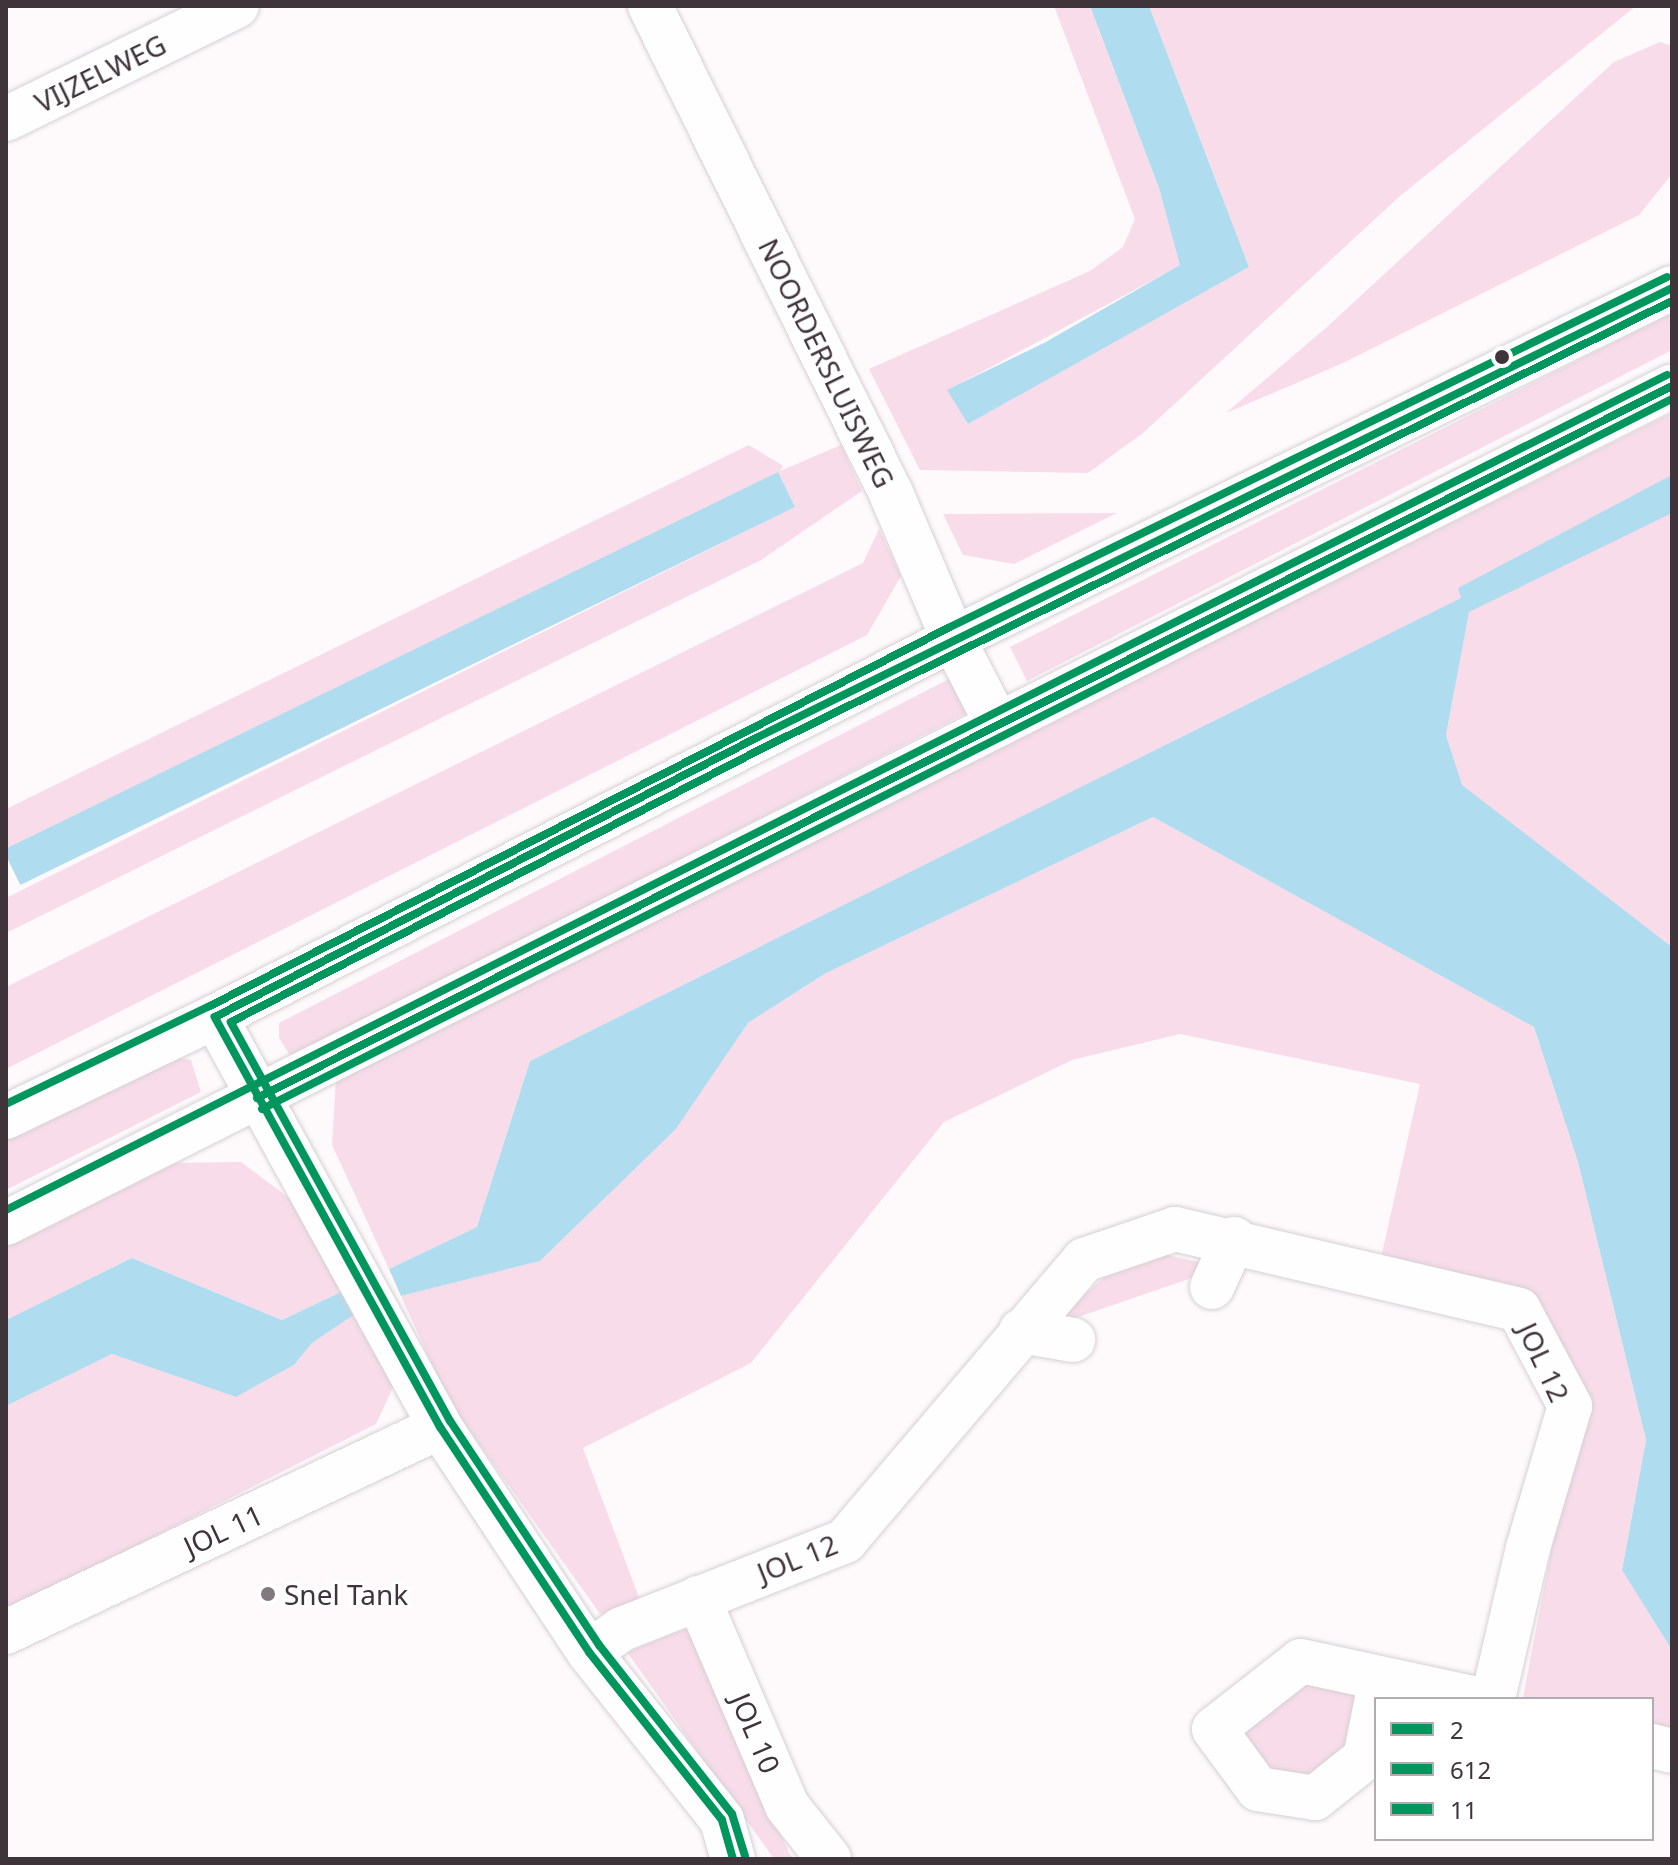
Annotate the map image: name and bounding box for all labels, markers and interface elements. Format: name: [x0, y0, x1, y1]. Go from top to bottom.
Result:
street label: VIJZELWEG: [29, 27, 171, 119]
street label: NOORDERSLUISWEG: [752, 233, 902, 493]
unlabelled marker: [1494, 349, 1510, 365]
street label: JOL 12: [1511, 1317, 1577, 1407]
street label: JOL 11: [178, 1497, 268, 1563]
street label: JOL 12: [752, 1527, 842, 1589]
place label: Snel Tank: [284, 1577, 408, 1611]
marker: Snel Tank: [259, 1585, 277, 1603]
street label: JOL 10: [724, 1688, 788, 1778]
legend: [1374, 1697, 1654, 1841]
text: 2: [1450, 1713, 1464, 1746]
text: 612: [1450, 1753, 1491, 1786]
text: 11: [1450, 1793, 1477, 1826]

